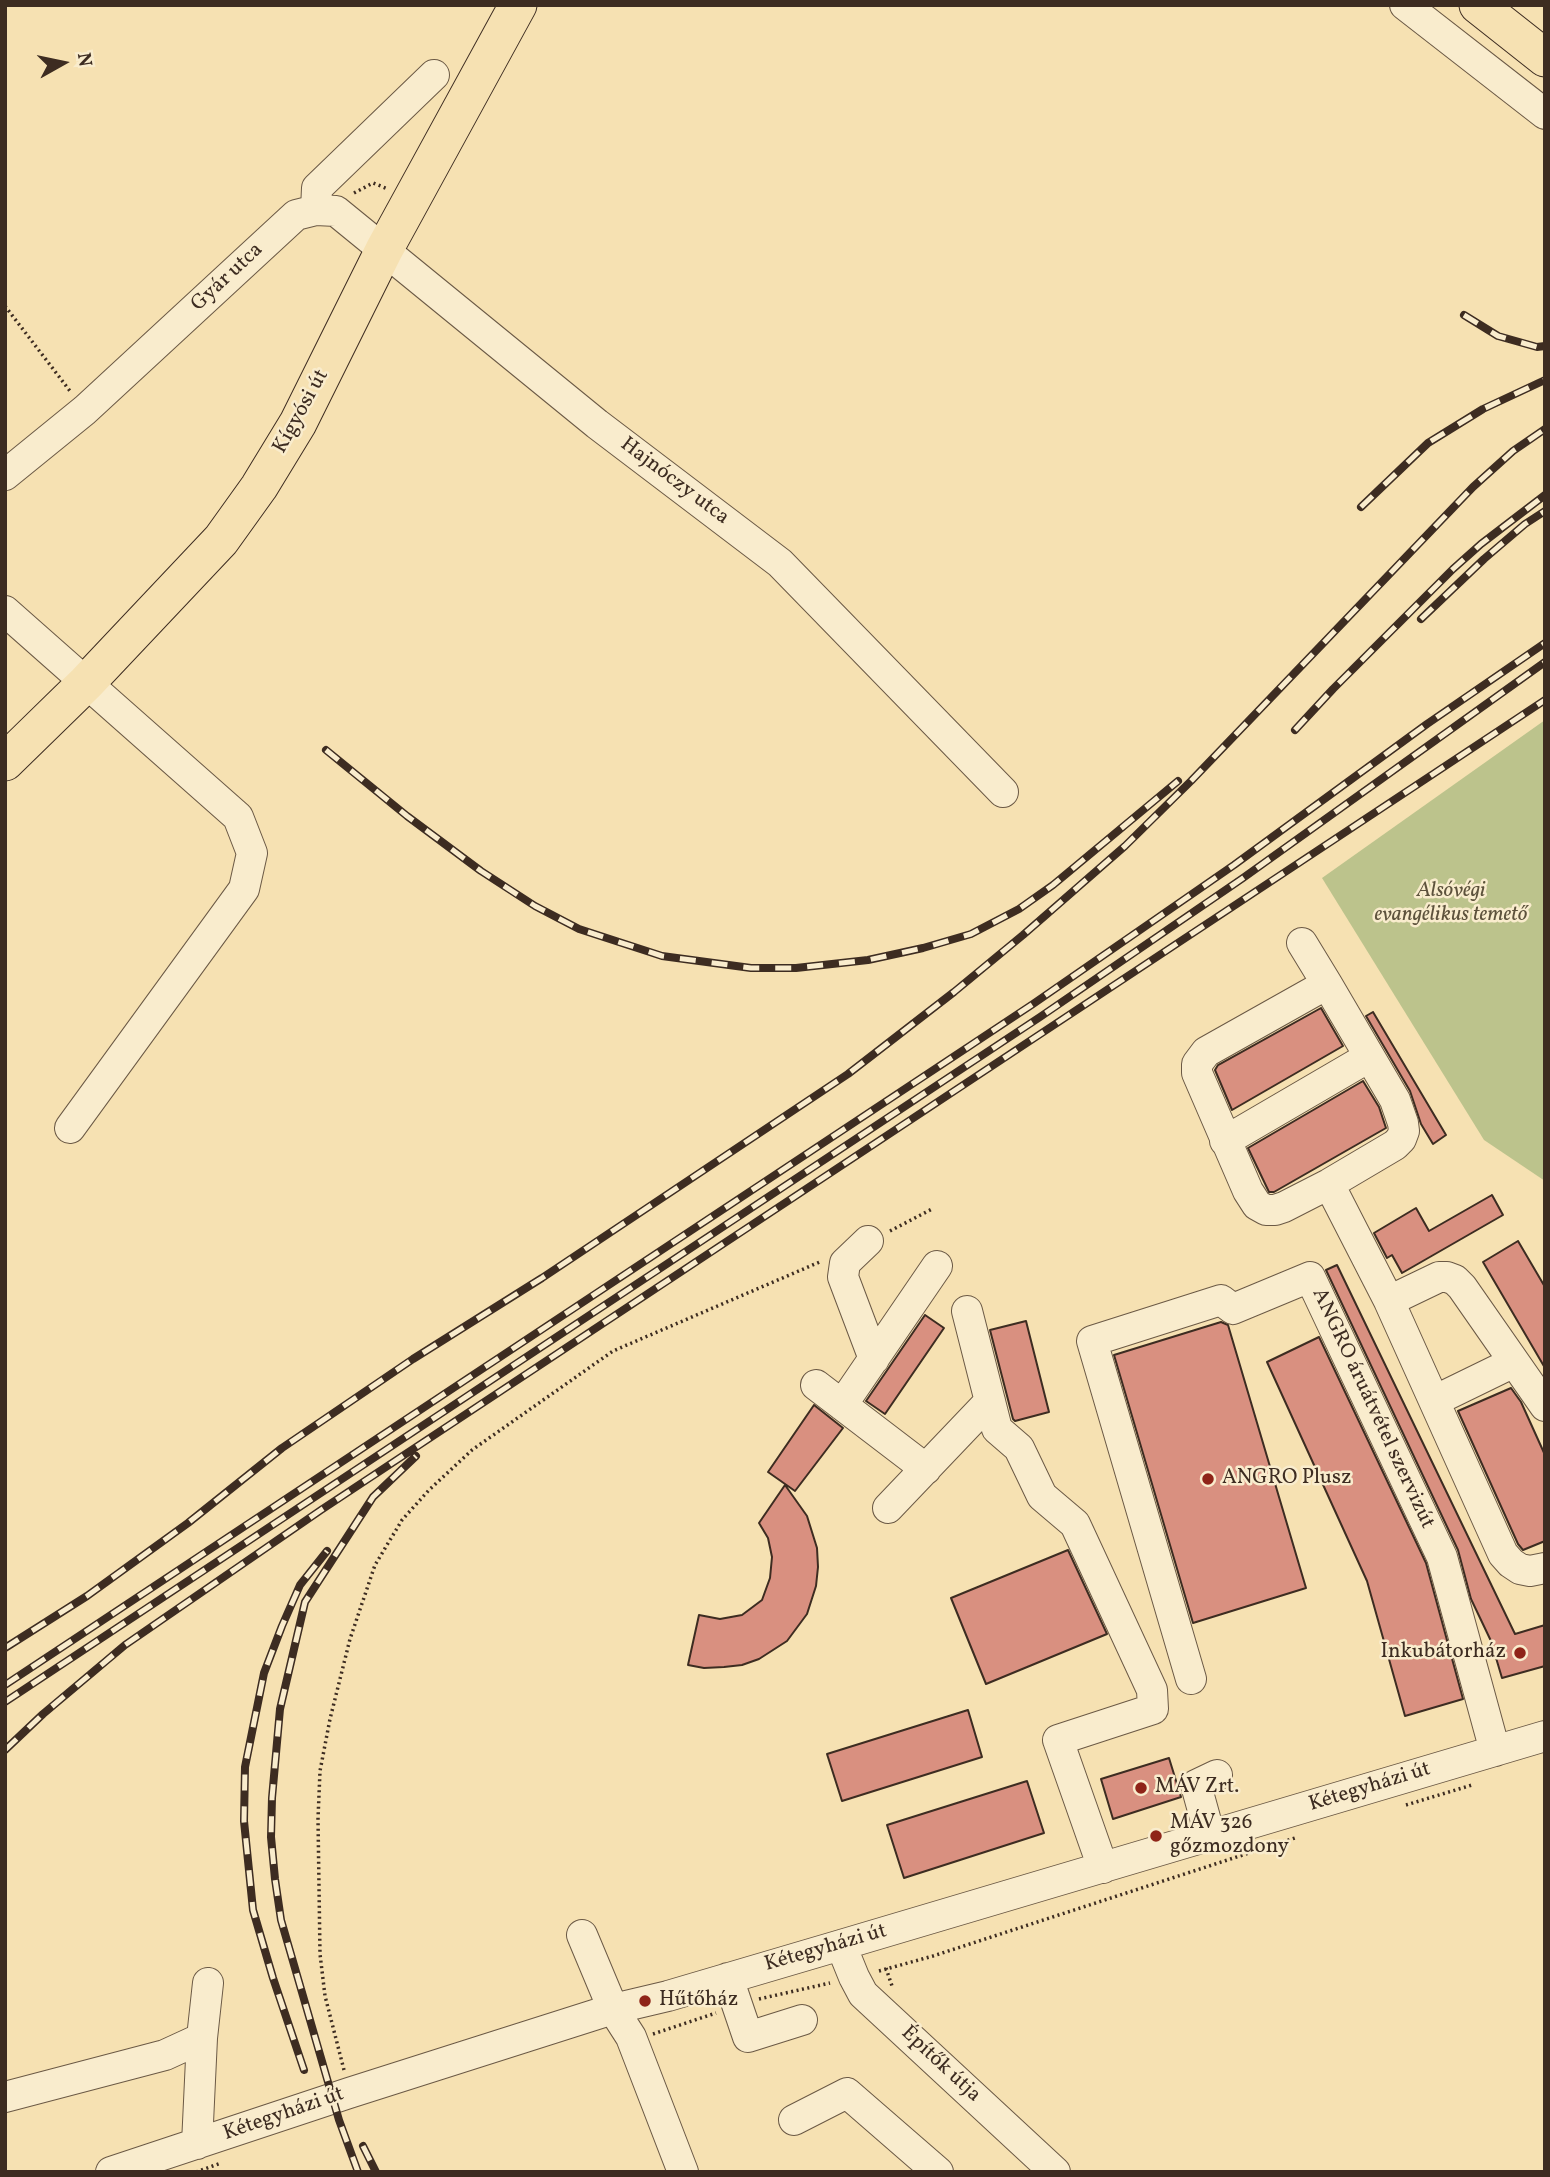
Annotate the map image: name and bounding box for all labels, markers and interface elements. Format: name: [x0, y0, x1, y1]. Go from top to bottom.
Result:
north arrow: [28, 28, 98, 98]
text: N: [70, 51, 98, 69]
street label: Gyár utca: [187, 238, 269, 318]
street label: Kígyósi út: [269, 366, 335, 458]
street label: Hajnóczy utca: [614, 433, 734, 531]
park label: Alsóvégi evangélikus temető: [1375, 879, 1527, 929]
street label: ANGRO áruátvétel szervizút: [1305, 1285, 1439, 1533]
place label: ANGRO Plusz: [1222, 1466, 1351, 1492]
marker: ANGRO Plusz: [1200, 1471, 1216, 1487]
place label: Inkubátorház: [1380, 1640, 1506, 1666]
marker: Inkubátorház: [1512, 1645, 1528, 1661]
street label: Kétegyházi út: [1306, 1758, 1434, 1818]
place label: MÁV Zrt.: [1155, 1775, 1239, 1801]
marker: MÁV Zrt.: [1133, 1780, 1149, 1796]
place label: MÁV 326 gőzmozdony: [1170, 1811, 1289, 1861]
marker: MÁV 326 gőzmozdony: [1148, 1828, 1164, 1844]
street label: Kétegyházi út: [762, 1920, 890, 1978]
place label: Hűtőház: [659, 1988, 738, 2014]
marker: Hűtőház: [637, 1993, 653, 2009]
street label: Építők útja: [895, 2022, 985, 2108]
street label: Kétegyházi út: [220, 2083, 348, 2147]

